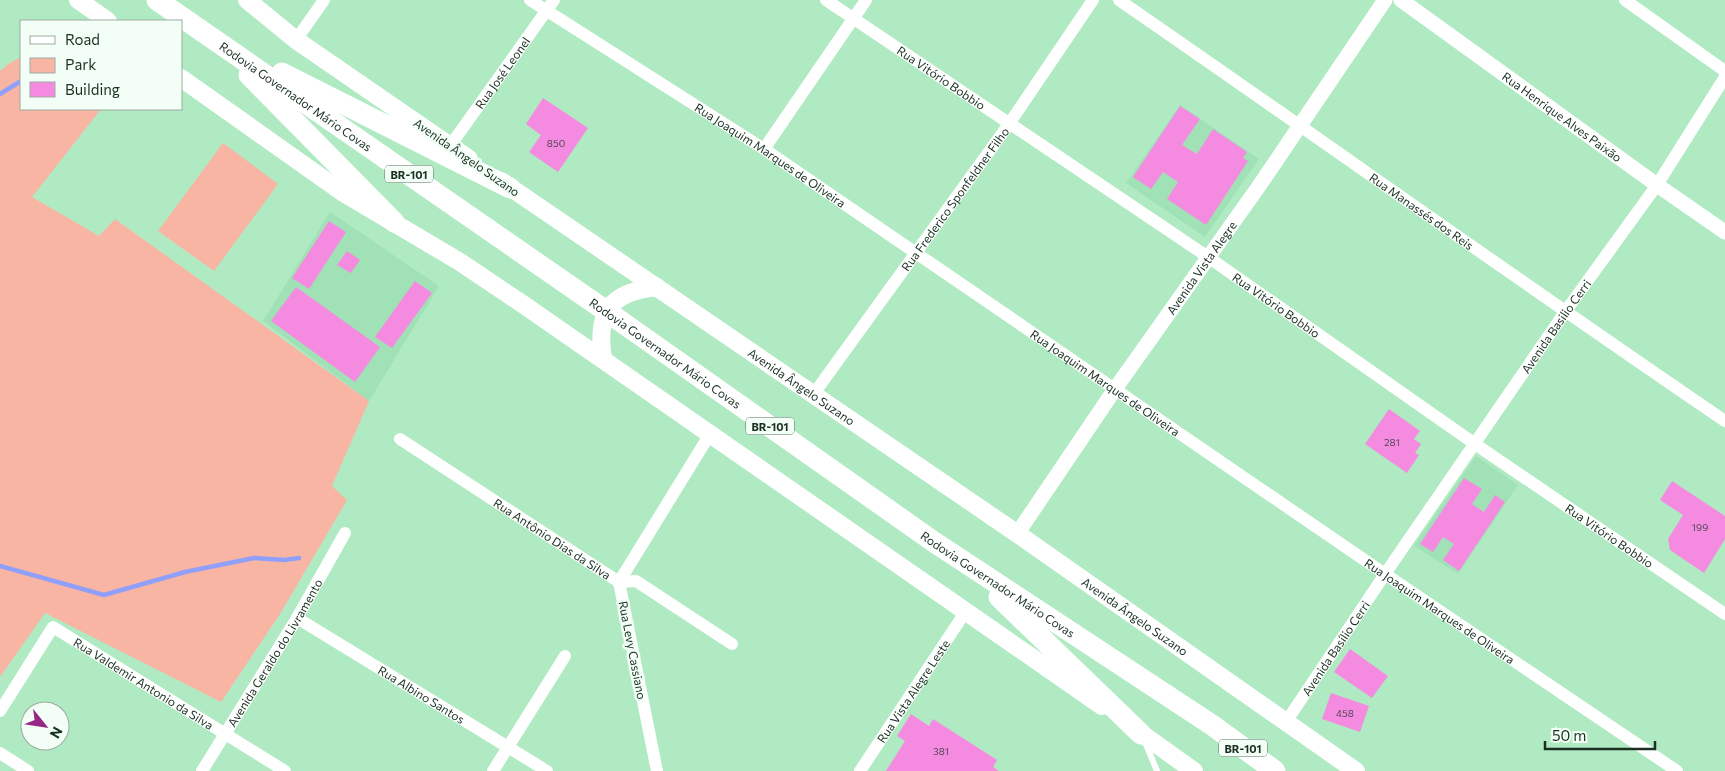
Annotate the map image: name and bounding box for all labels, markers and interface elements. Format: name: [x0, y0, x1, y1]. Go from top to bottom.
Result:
legend: [20, 20, 182, 110]
text: Road: [65, 30, 100, 48]
street label: Rua José Leonel: [472, 34, 532, 111]
street label: Rodovia Governador Mário Covas: [217, 39, 375, 154]
street label: Rua Vitório Bobbio: [895, 43, 988, 112]
text: Park: [65, 55, 96, 73]
street label: Rua Henrique Alves Paixão: [1500, 69, 1625, 164]
text: Building: [65, 80, 120, 98]
street label: Rua Joaquim Marques de Oliveira: [692, 100, 848, 210]
street label: Avenida Ângelo Suzano: [411, 115, 523, 199]
street label: Rua Frederico Sponfeldner Filho: [898, 124, 1011, 274]
house number: 850: [547, 137, 565, 149]
road number: BR-101: [385, 165, 433, 182]
street label: Rua Manassés dos Reis: [1367, 170, 1476, 252]
street label: Avenida Vista Alegre: [1163, 218, 1239, 317]
street label: Rua Vitório Bobbio: [1230, 270, 1323, 340]
street label: Avenida Basilio Cerri: [1518, 277, 1593, 376]
street label: Rodovia Governador Mário Covas: [587, 295, 744, 411]
street label: Rua Joaquim Marques de Oliveira: [1028, 327, 1183, 439]
street label: Avenida Ângelo Suzano: [746, 345, 858, 428]
road number: BR-101: [746, 418, 794, 434]
house number: 281: [1384, 436, 1400, 448]
street label: Rua Antônio Dias da Silva: [491, 495, 614, 582]
street label: Rua Vitório Bobbio: [1563, 501, 1656, 570]
house number: 199: [1692, 521, 1708, 533]
street label: Rodovia Governador Mário Covas: [918, 528, 1078, 640]
street label: Rua Joaquim Marques de Oliveira: [1362, 555, 1517, 666]
street label: Avenida Ângelo Suzano: [1079, 574, 1191, 658]
street label: Avenida Geraldo do Livramento: [224, 576, 325, 729]
street label: Avenida Basílio Cerri: [1299, 598, 1372, 698]
street label: Rua Levy Cassiano: [617, 600, 649, 700]
street label: Rua Valdemir Antonio da Silva: [71, 635, 216, 732]
street label: Rua Vista Alegre Leste: [874, 637, 952, 745]
street label: Rua Albino Santos: [376, 662, 467, 726]
north arrow: [20, 701, 70, 751]
house number: 458: [1336, 707, 1354, 719]
scale bar: [1545, 718, 1655, 750]
text: N: [47, 724, 67, 742]
text: 50 m: [1552, 726, 1586, 744]
road number: BR-101: [1219, 740, 1267, 756]
house number: 381: [933, 745, 949, 757]

